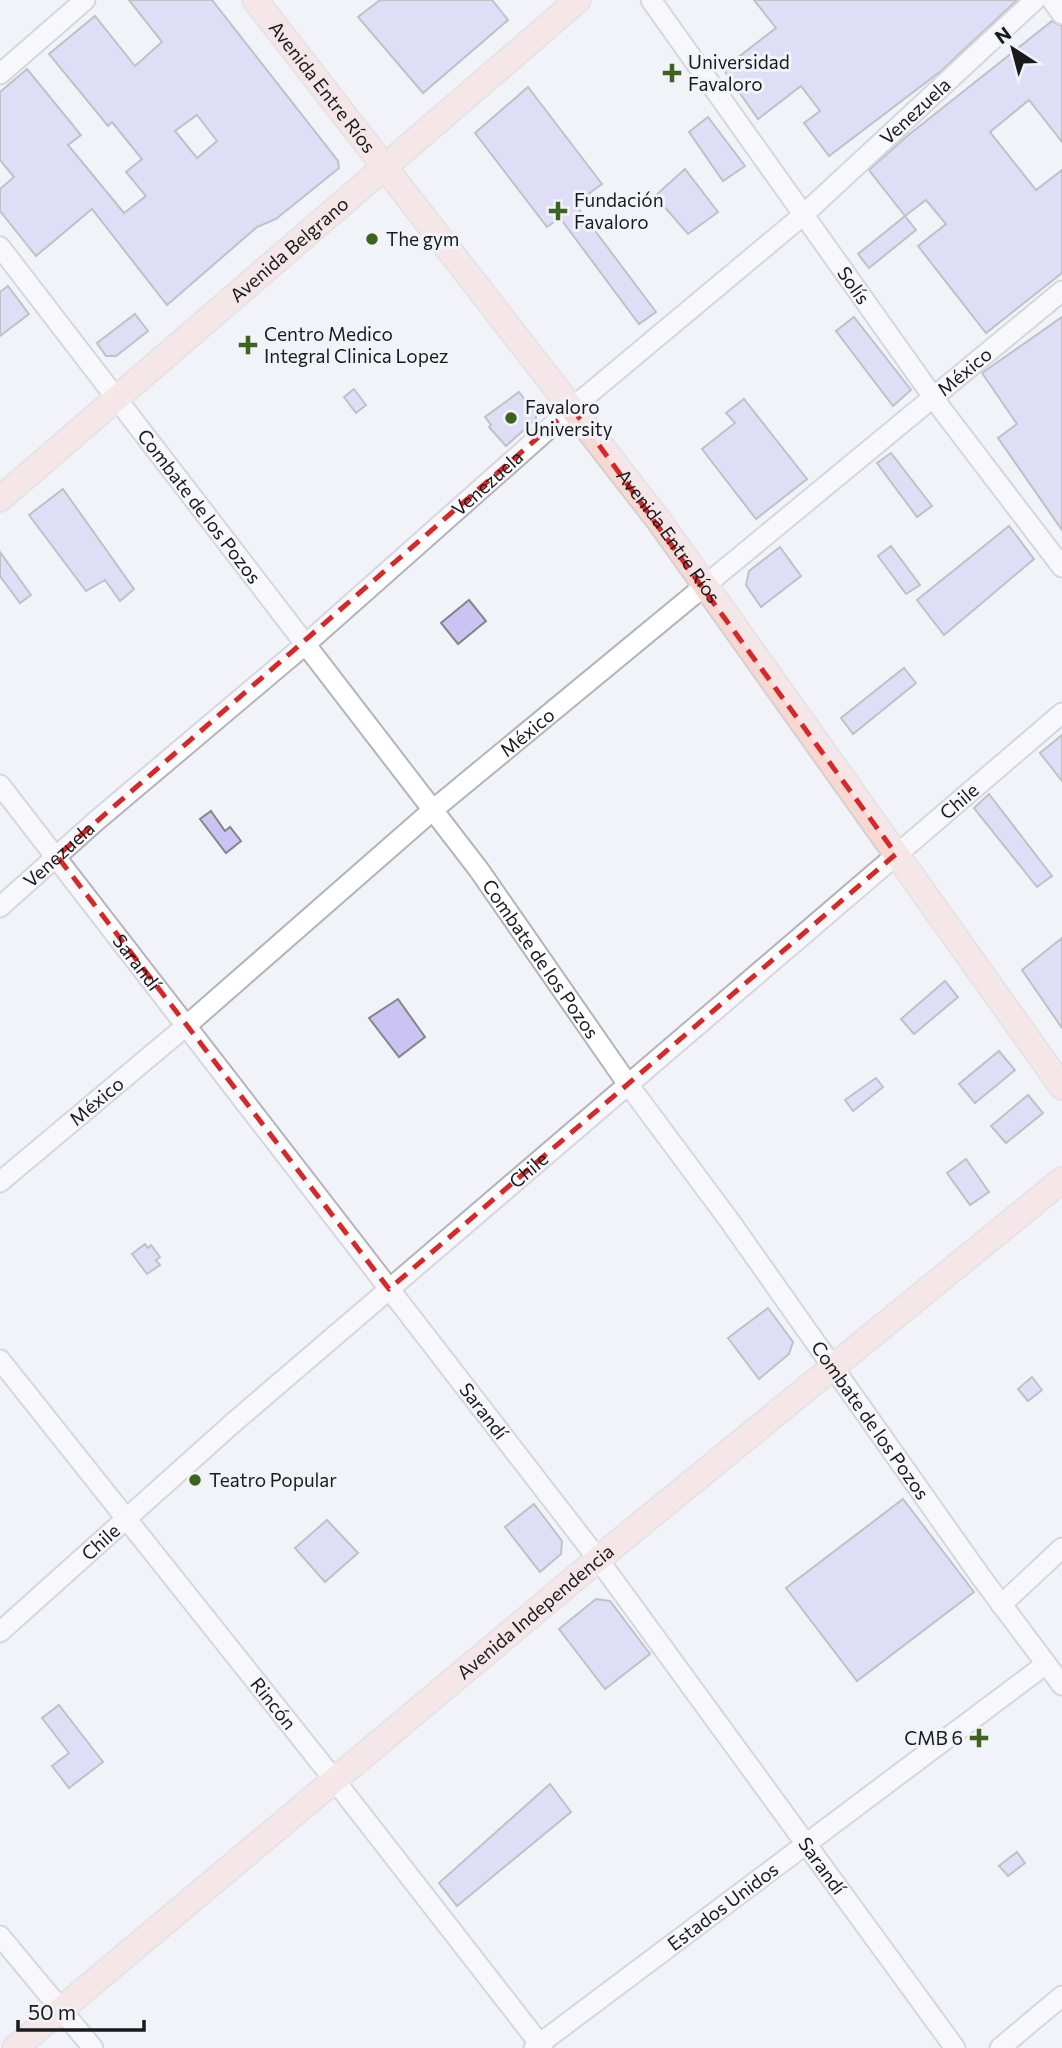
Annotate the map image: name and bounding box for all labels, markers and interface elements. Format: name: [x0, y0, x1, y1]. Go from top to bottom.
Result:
north arrow: [978, 14, 1048, 84]
street label: Avenida Entre Ríos: [265, 16, 381, 157]
text: N: [990, 21, 1015, 48]
place label: Universidad Favaloro: [688, 50, 790, 95]
marker: Universidad Favaloro: [662, 63, 682, 83]
street label: Venezuela: [875, 73, 955, 149]
place label: Fundación Favaloro: [574, 188, 664, 233]
street label: Avenida Belgrano: [225, 192, 353, 306]
marker: Fundación Favaloro: [548, 201, 568, 221]
place label: The gym: [386, 227, 459, 250]
marker: The gym: [364, 231, 380, 247]
street label: Solís: [833, 262, 875, 308]
place label: Centro Medico Integral Clinica Lopez: [264, 322, 448, 367]
marker: Centro Medico Integral Clinica Lopez: [238, 335, 258, 355]
street label: México: [932, 342, 996, 400]
place label: Favaloro University: [525, 395, 613, 440]
marker: Favaloro University: [503, 410, 519, 426]
street label: Combate de los Pozos: [133, 424, 266, 588]
street label: Venezuela: [447, 445, 527, 520]
street label: Avenida Entre Ríos: [612, 464, 726, 607]
street label: México: [495, 703, 559, 761]
street label: Chile: [935, 778, 983, 824]
street label: Venezuela: [18, 816, 99, 892]
street label: Combate de los Pozos: [478, 875, 604, 1043]
street label: Sarandí: [108, 929, 167, 996]
street label: México: [64, 1071, 128, 1130]
street label: Chile: [504, 1147, 552, 1193]
street label: Combate de los Pozos: [807, 1336, 934, 1504]
street label: Sarandí: [455, 1378, 514, 1444]
place label: Teatro Popular: [209, 1468, 337, 1491]
marker: Teatro Popular: [187, 1472, 203, 1488]
street label: Chile: [76, 1518, 124, 1565]
street label: Avenida Independencia: [452, 1539, 618, 1684]
street label: Rincón: [246, 1672, 302, 1734]
place label: CMB 6: [904, 1726, 963, 1749]
marker: CMB 6: [969, 1728, 989, 1748]
street label: Sarandí: [794, 1832, 852, 1900]
street label: Estados Unidos: [663, 1857, 782, 1955]
scale bar: [18, 1988, 144, 2032]
text: 50 m: [28, 1999, 76, 2024]

